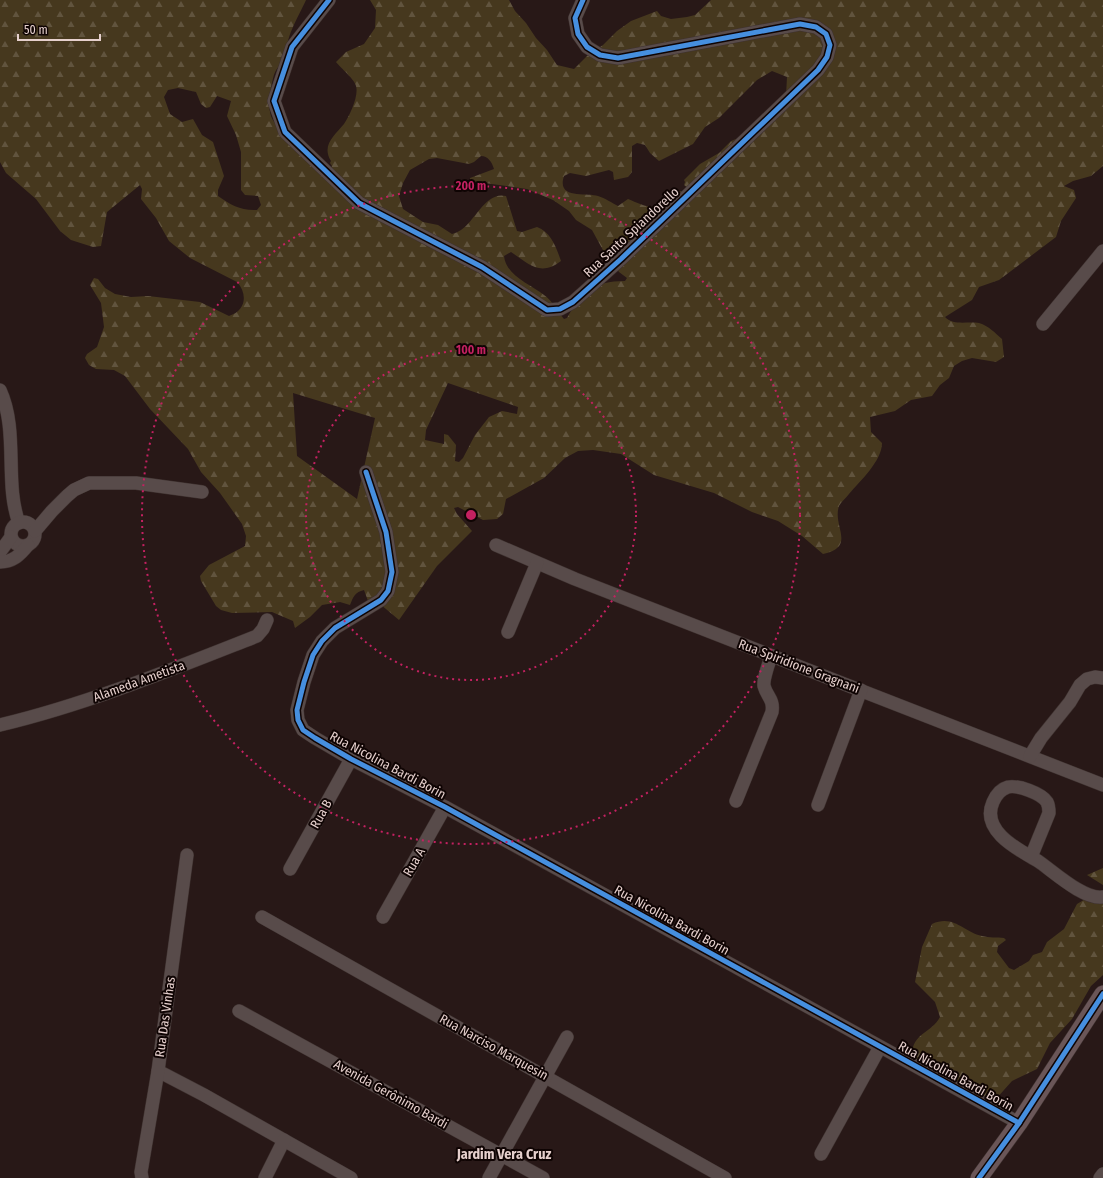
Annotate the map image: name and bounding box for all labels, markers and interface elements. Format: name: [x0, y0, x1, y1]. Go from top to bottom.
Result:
scale bar: [18, 16, 100, 42]
text: 50 m: [24, 23, 48, 37]
text: 200 m: [455, 179, 486, 193]
street label: Rua Santo Spiandorello: [580, 184, 682, 280]
text: 100 m: [456, 343, 486, 357]
centre of rings: [464, 508, 478, 522]
street label: Rua Spiridione Gragnani: [736, 636, 862, 696]
street label: Alameda Ametista: [91, 657, 187, 705]
street label: Rua Nicolina Bardi Borin: [327, 728, 449, 802]
street label: Rua B: [307, 797, 335, 831]
street label: Rua A: [400, 845, 428, 879]
street label: Rua Nicolina Bardi Borin: [612, 882, 732, 958]
street label: Rua Das Vinhas: [152, 975, 178, 1058]
street label: Rua Narciso Marquesin: [437, 1011, 551, 1083]
street label: Rua Nicolina Bardi Borin: [896, 1038, 1016, 1114]
street label: Avenida Gerônimo Bardi: [331, 1056, 451, 1132]
district label: Jardim Vera Cruz: [456, 1146, 551, 1163]

